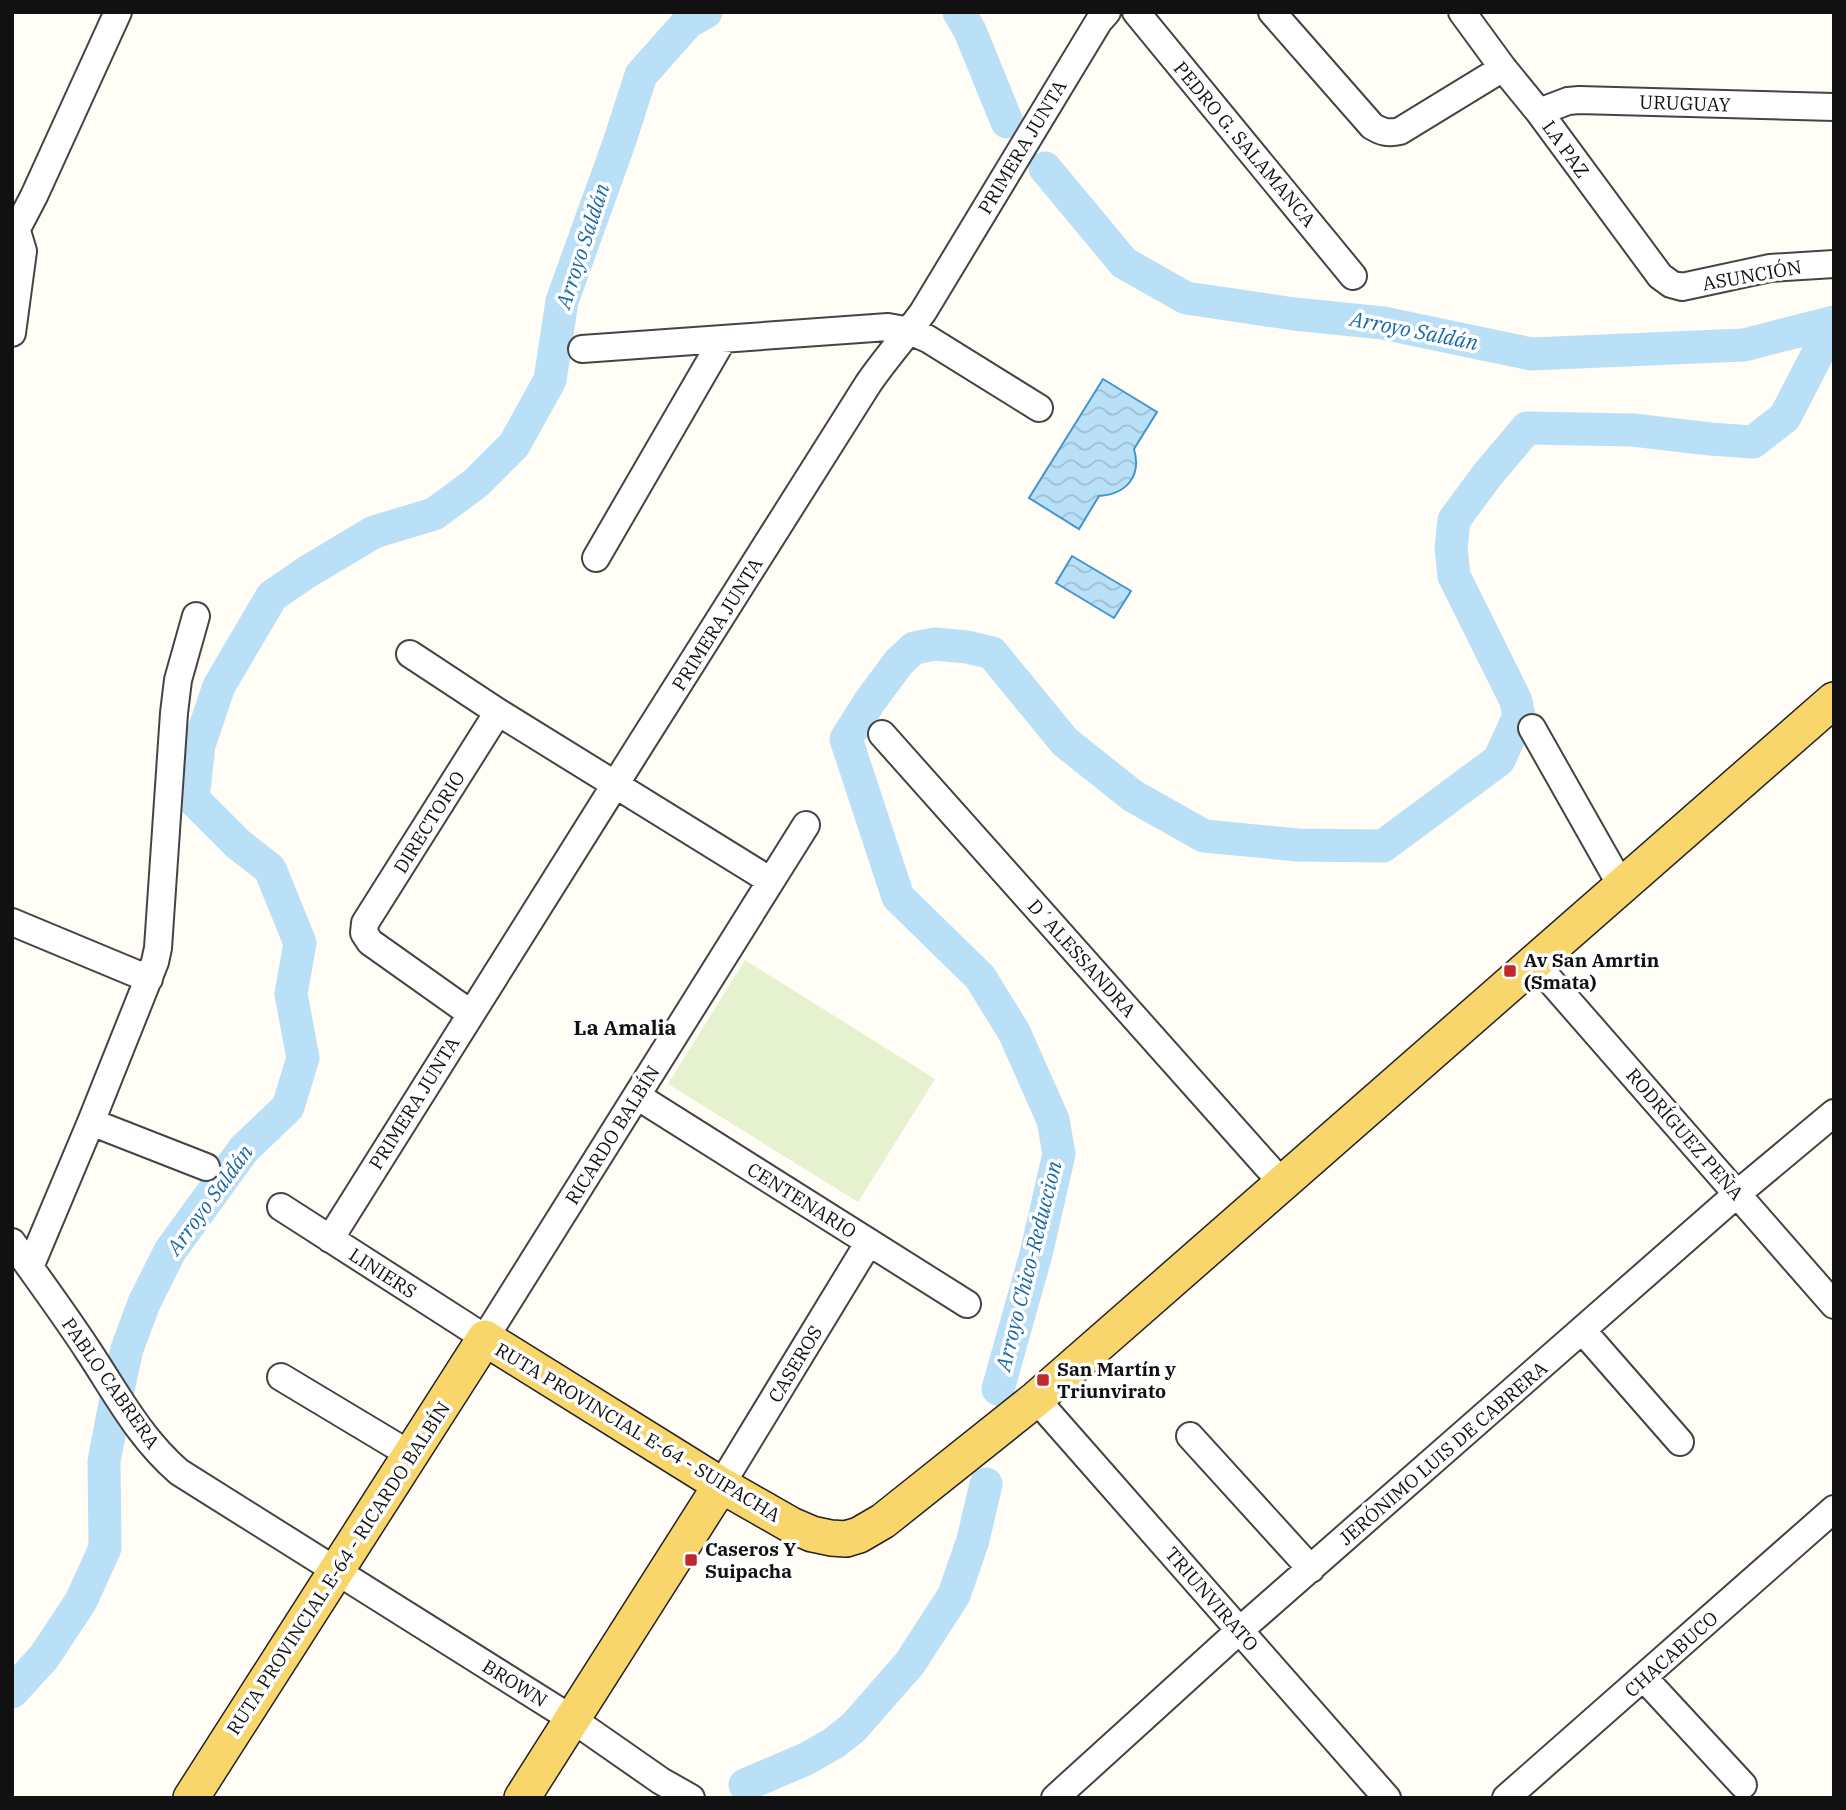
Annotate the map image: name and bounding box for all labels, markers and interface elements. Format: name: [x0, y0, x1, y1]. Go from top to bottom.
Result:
street label: PEDRO G. SALAMANCA: [1169, 56, 1321, 232]
street label: PRIMERA JUNTA: [973, 76, 1071, 218]
street label: URUGUAY: [1639, 89, 1731, 117]
street label: LA PAZ: [1537, 116, 1595, 182]
water label: Arroyo Saldán: [548, 180, 615, 314]
street label: ASUNCIÓN: [1701, 254, 1803, 296]
water label: Arroyo Saldán: [1346, 304, 1481, 356]
street label: PRIMERA JUNTA: [667, 553, 767, 695]
street label: DIRECTORIO: [388, 766, 470, 878]
street label: D´ALESSANDRA: [1023, 894, 1141, 1022]
place label: Av San Amrtin (Smata): [1524, 948, 1660, 994]
marker: Av San Amrtin (Smata): [1502, 963, 1518, 979]
district label: La Amalia: [573, 1013, 677, 1041]
street label: PRIMERA JUNTA: [364, 1032, 464, 1174]
street label: RICARDO BALBÍN: [560, 1061, 664, 1209]
street label: RODRÍGUEZ PEÑA: [1621, 1063, 1749, 1205]
water label: Arroyo Saldán: [159, 1139, 259, 1262]
street label: CENTENARIO: [743, 1157, 861, 1243]
water label: Arroyo Chico-Reduccion: [988, 1158, 1068, 1376]
street label: LINIERS: [345, 1242, 421, 1304]
street label: PABLO CABRERA: [57, 1313, 165, 1453]
street label: CASEROS: [763, 1321, 827, 1407]
street label: RUTA PROVINCIAL E-64 - SUIPACHA: [491, 1337, 785, 1527]
street label: JERÓNIMO LUIS DE CABRERA: [1334, 1356, 1552, 1550]
place label: San Martín y Triunvirato: [1057, 1357, 1176, 1403]
marker: San Martín y Triunvirato: [1035, 1372, 1051, 1388]
street label: RUTA PROVINCIAL E-64 - RICARDO BALBÍN: [221, 1397, 455, 1739]
place label: Caseros Y Suipacha: [705, 1537, 796, 1583]
street label: TRIUNVIRATO: [1160, 1542, 1264, 1656]
marker: Caseros Y Suipacha: [683, 1552, 699, 1568]
street label: CHACABUCO: [1619, 1606, 1723, 1702]
street label: BROWN: [478, 1654, 552, 1712]

